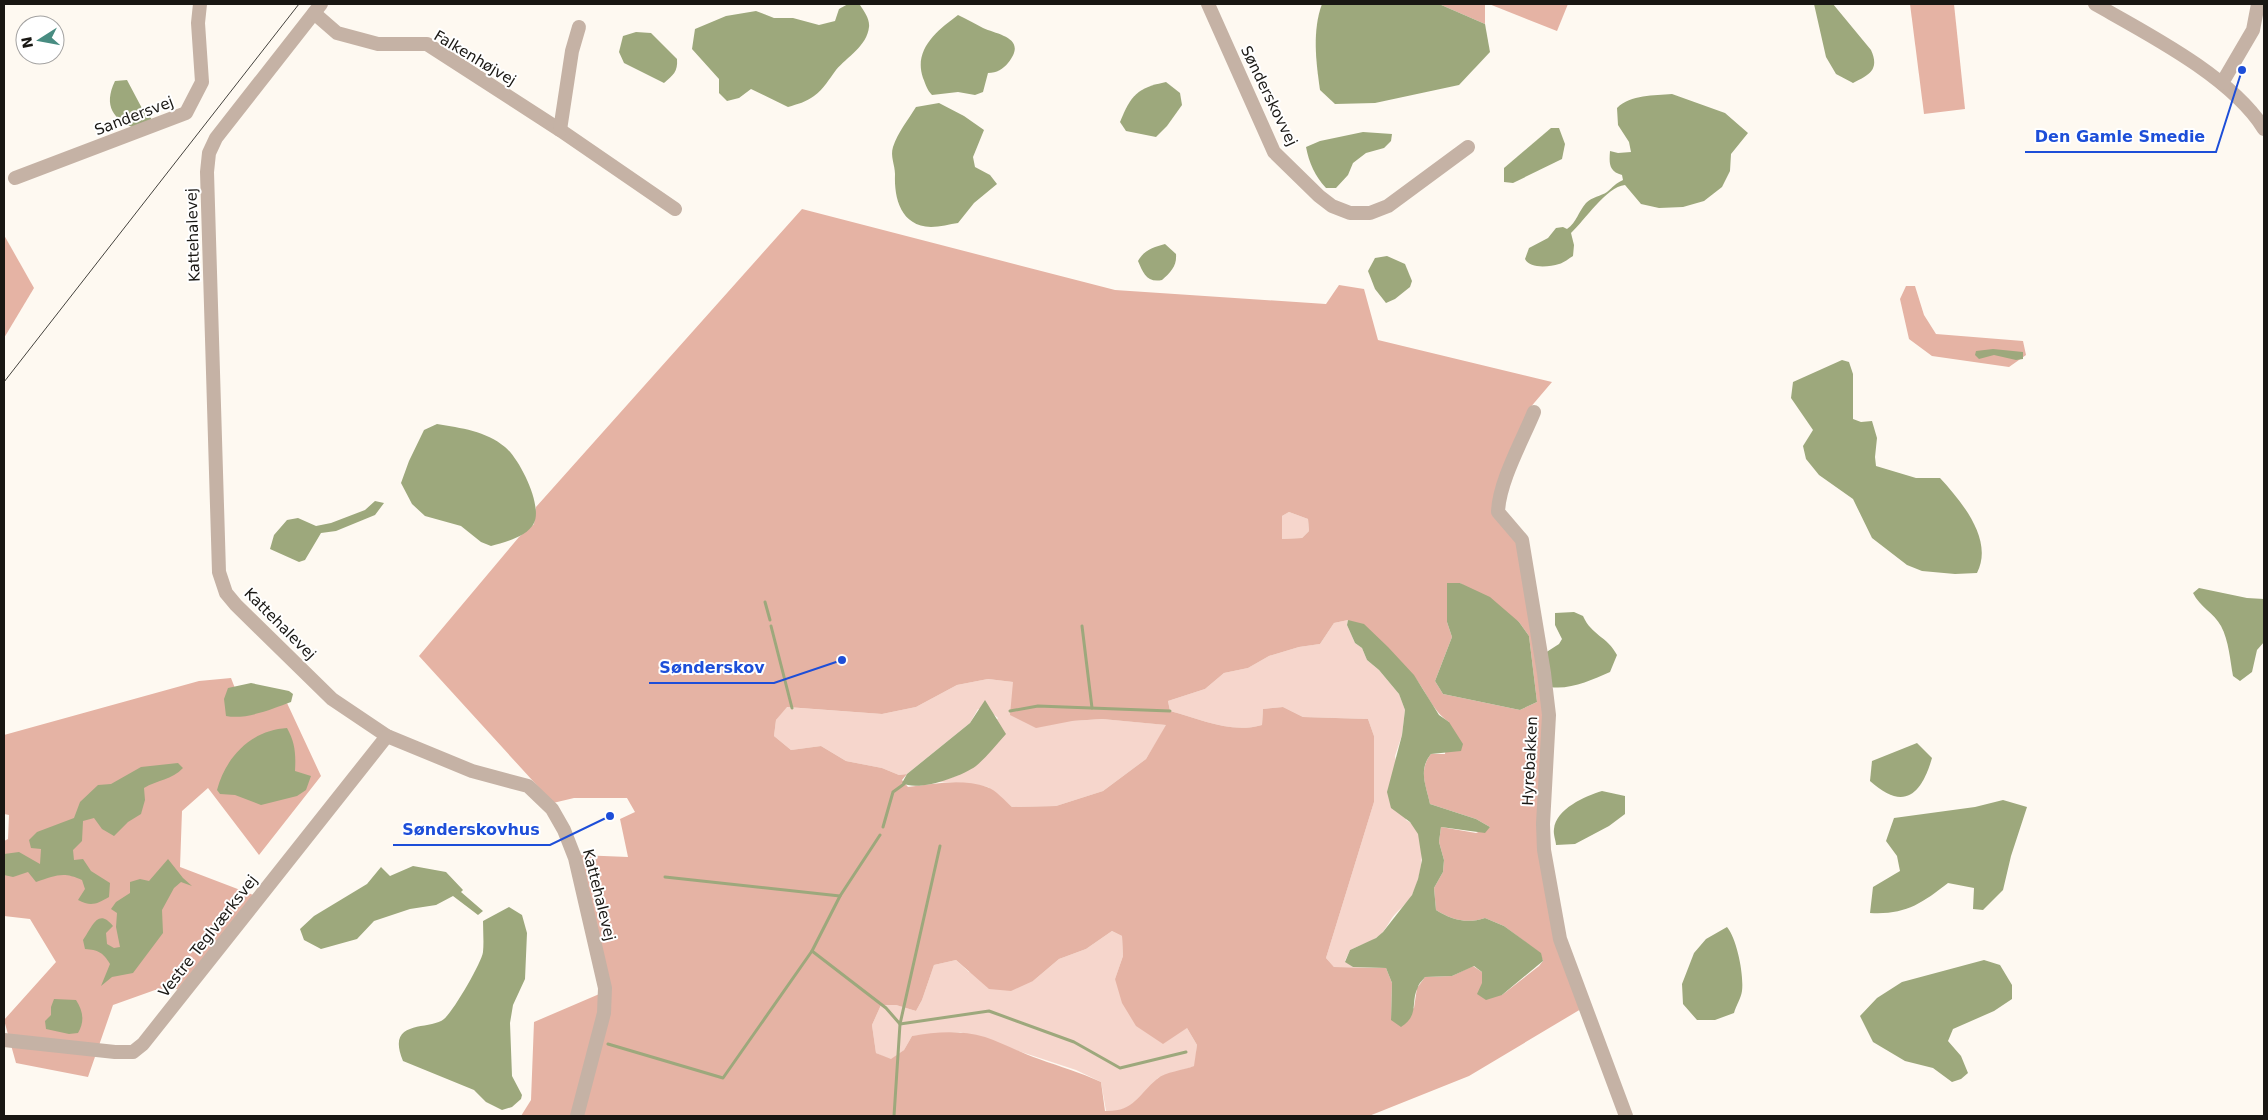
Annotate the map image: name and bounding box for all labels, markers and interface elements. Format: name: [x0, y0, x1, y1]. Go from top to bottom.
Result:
north arrow: [15, 15, 65, 65]
street label: Falkenhøjvej: [431, 26, 519, 90]
text: N: [18, 35, 36, 50]
street label: Sønderskovvej: [1237, 43, 1301, 149]
street label: Sandersvej: [92, 93, 176, 139]
callout: Den Gamle Smedie: [2025, 121, 2216, 152]
text: Den Gamle Smedie: [2035, 127, 2205, 146]
street label: Kattehalevej: [182, 188, 204, 282]
street label: Kattehalevej: [240, 584, 320, 664]
callout: Sønderskov: [649, 652, 774, 683]
text: Sønderskov: [659, 658, 765, 677]
street label: Hyrebakken: [1519, 716, 1541, 806]
callout: Sønderskovhus: [393, 814, 550, 845]
text: Sønderskovhus: [402, 820, 540, 839]
street label: Kattehalevej: [579, 847, 619, 943]
street label: Vestre Teglværksvej: [155, 871, 261, 1001]

